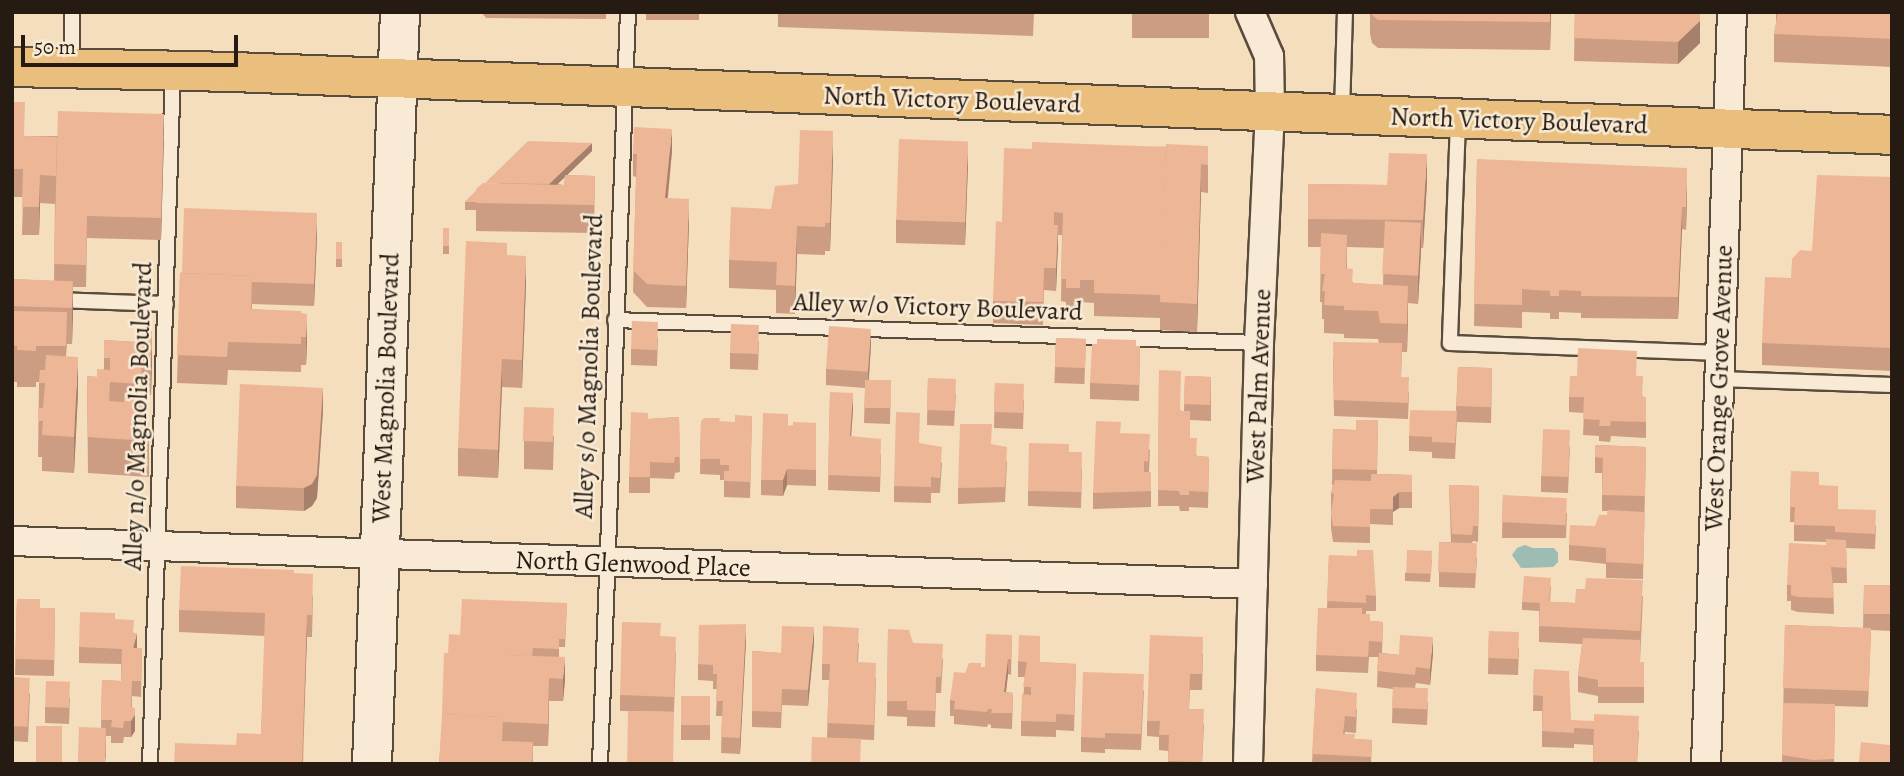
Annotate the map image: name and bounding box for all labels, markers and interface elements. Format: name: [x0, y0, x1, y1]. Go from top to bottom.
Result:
scale bar: [24, 21, 242, 65]
text: 50 m: [34, 33, 76, 61]
street label: North Victory Boulevard: [823, 80, 1081, 120]
street label: North Victory Boulevard: [1390, 101, 1648, 141]
street label: Alley s/o Magnolia Boulevard: [568, 213, 610, 519]
street label: West Orange Grove Avenue: [1698, 244, 1740, 532]
street label: West Magnolia Boulevard: [366, 252, 406, 524]
street label: Alley n/o Magnolia Boulevard: [117, 261, 159, 571]
street label: Alley w/o Victory Boulevard: [793, 286, 1083, 328]
street label: West Palm Avenue: [1240, 288, 1278, 484]
street label: North Glenwood Place: [515, 544, 751, 584]

